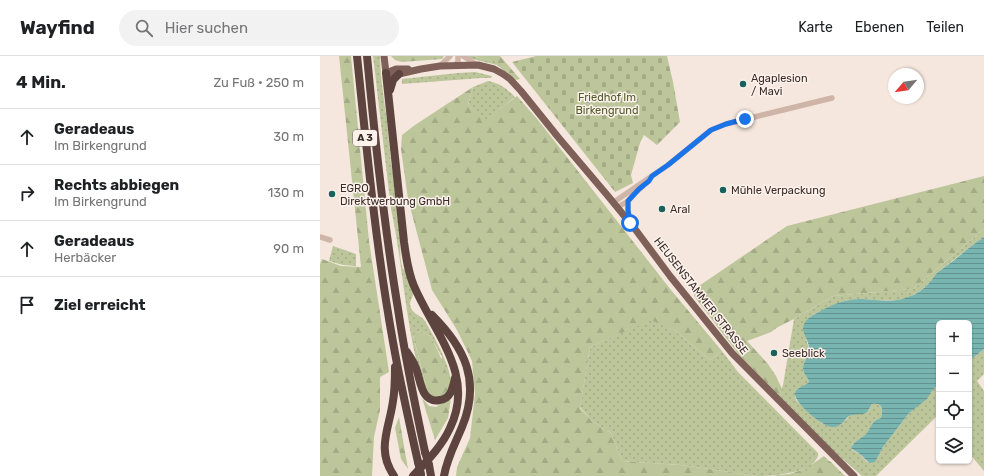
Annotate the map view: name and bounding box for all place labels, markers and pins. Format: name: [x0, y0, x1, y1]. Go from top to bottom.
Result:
place label: Agaplesion / Mavi: [751, 72, 808, 98]
marker: Agaplesion / Mavi: [738, 79, 748, 89]
place label: EGRO Direktwerbung GmbH: [340, 182, 450, 208]
place label: Mühle Verpackung: [731, 184, 825, 197]
marker: Mühle Verpackung: [718, 185, 728, 195]
marker: EGRO Direktwerbung GmbH: [327, 189, 337, 199]
place label: Aral: [670, 203, 690, 216]
marker: Aral: [657, 204, 667, 214]
place label: Seeblick: [782, 347, 825, 360]
marker: Seeblick: [769, 348, 779, 358]

